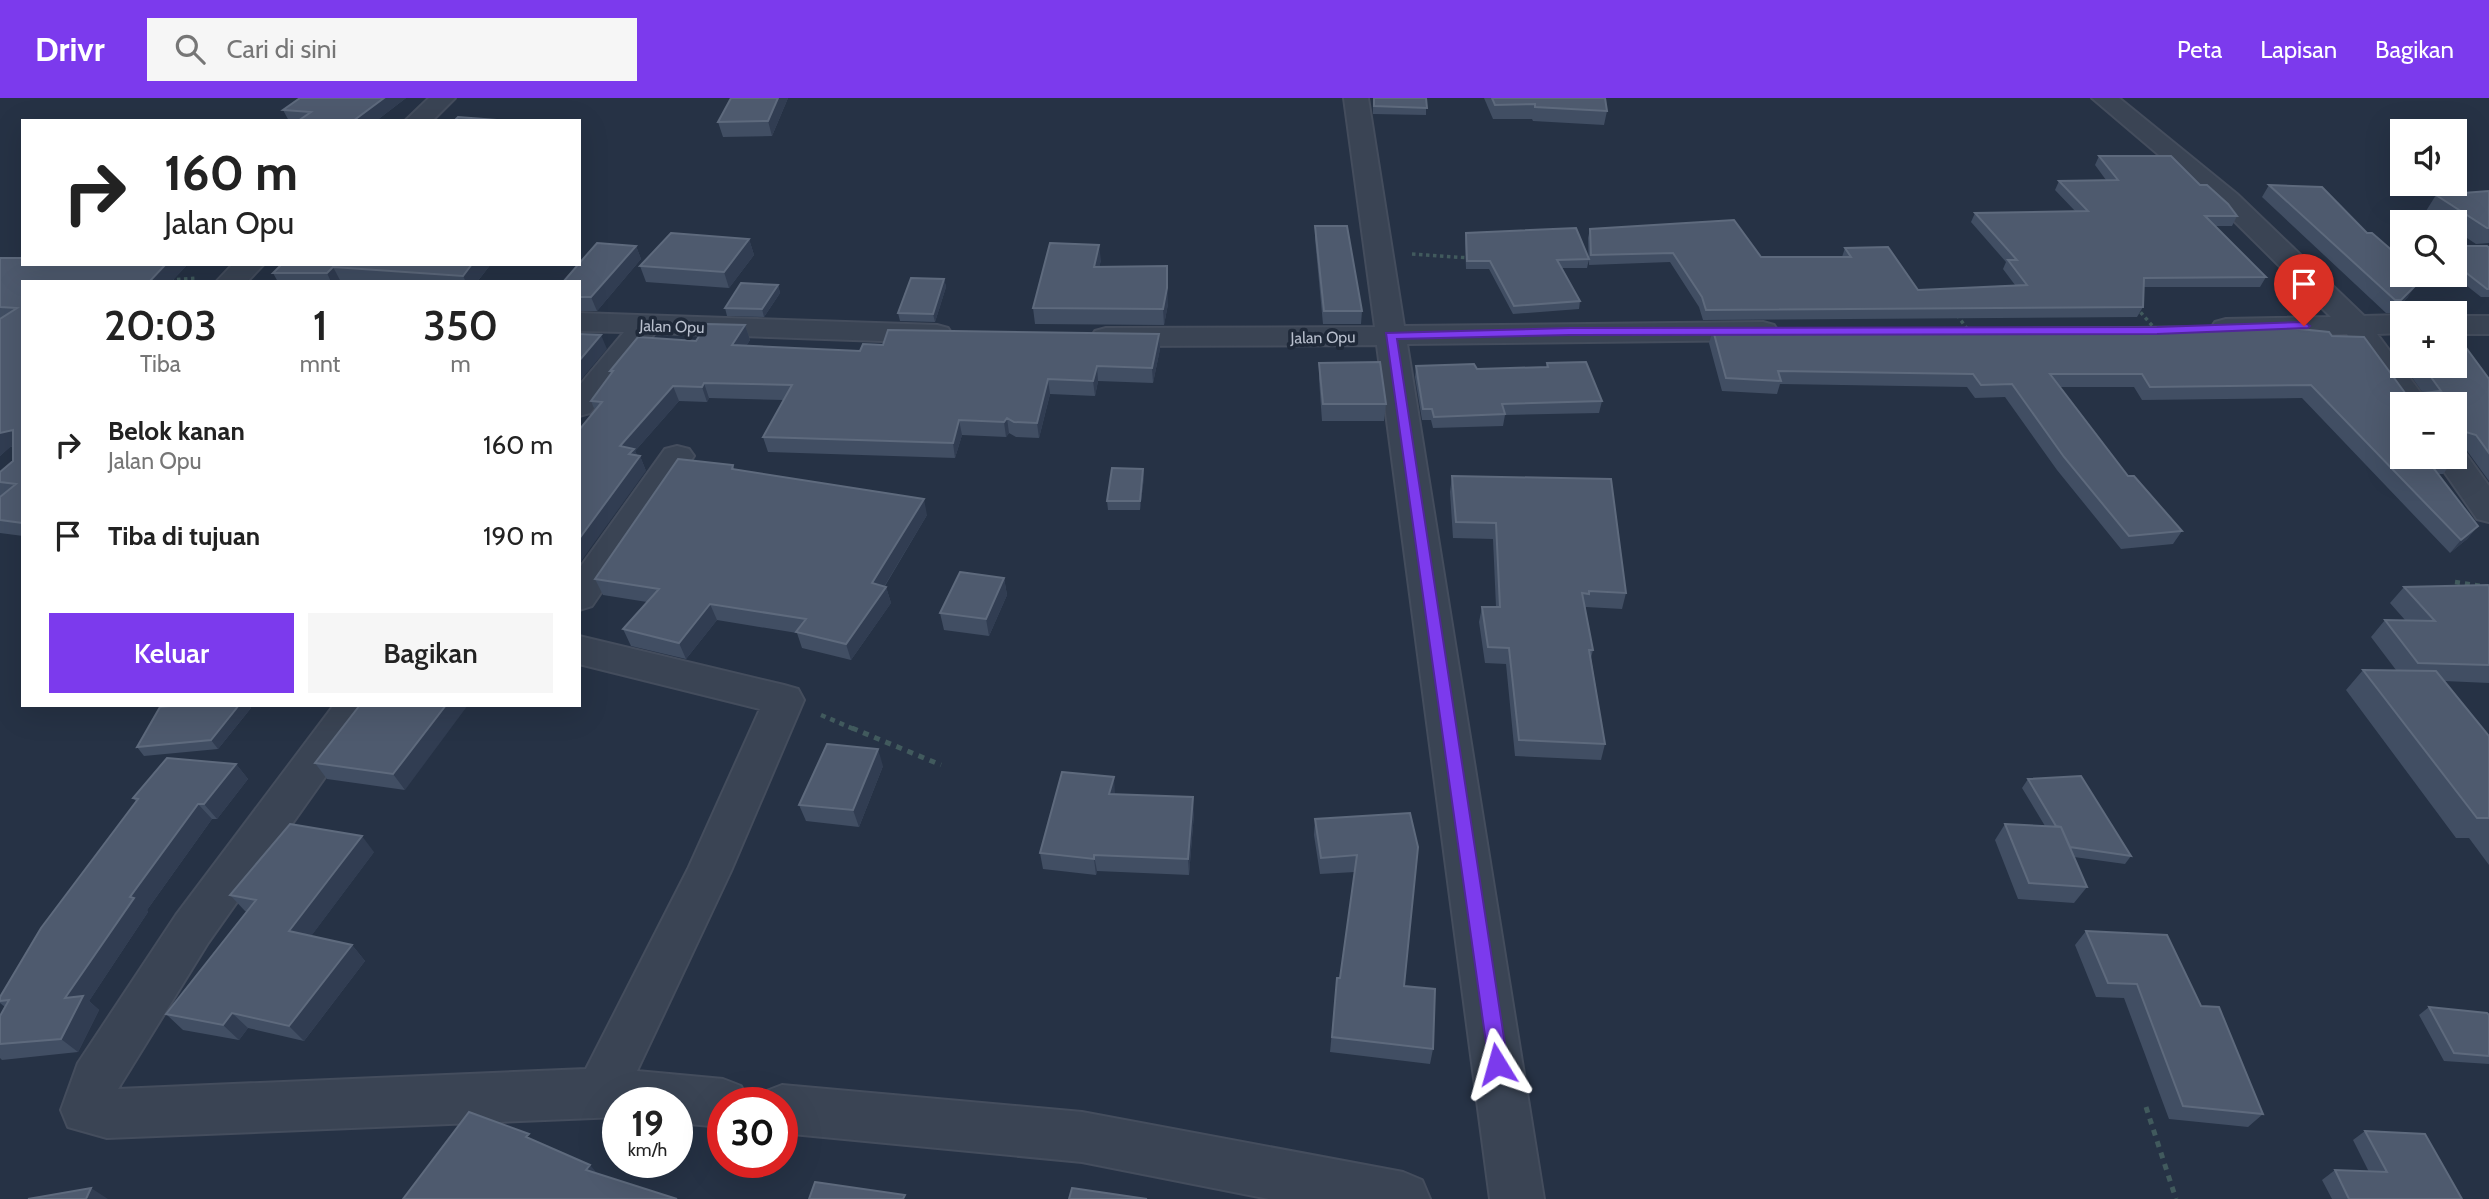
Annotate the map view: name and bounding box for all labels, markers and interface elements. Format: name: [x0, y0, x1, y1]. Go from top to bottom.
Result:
search box: [147, 18, 637, 81]
text: Drivr: [35, 29, 105, 69]
icon: search: [171, 30, 209, 68]
text: Cari di sini: [227, 33, 337, 65]
text: Peta: [2177, 35, 2222, 64]
text: Lapisan: [2260, 35, 2337, 64]
text: Bagikan: [2375, 35, 2454, 64]
map controls: [2390, 119, 2467, 469]
button: sound: [2390, 119, 2467, 196]
text: 160 m: [164, 143, 298, 202]
icon: right: [49, 147, 140, 238]
text: Jalan Opu: [164, 203, 294, 242]
button: search: [2390, 210, 2467, 287]
pin: [2274, 254, 2334, 326]
icon: arrive: [2285, 265, 2323, 303]
text: 20:03: [104, 299, 217, 351]
text: 1: [313, 299, 327, 351]
text: 350: [423, 299, 498, 351]
button: +: [2390, 301, 2467, 378]
street label: Jalan Opu: [638, 316, 705, 337]
street label: Jalan Opu: [1289, 327, 1356, 348]
text: Tiba: [140, 350, 181, 378]
text: mnt: [300, 350, 340, 378]
text: m: [451, 350, 471, 378]
button: −: [2390, 392, 2467, 469]
text: Belok kanan: [108, 415, 245, 447]
icon: right: [49, 426, 87, 464]
text: 160 m: [483, 429, 553, 461]
text: Jalan Opu: [108, 447, 202, 475]
icon: arrive: [49, 517, 87, 555]
text: Tiba di tujuan: [108, 520, 260, 552]
text: 190 m: [483, 520, 553, 552]
button: Keluar: [49, 613, 294, 693]
button: Bagikan: [308, 613, 553, 693]
position arrow: [1460, 1027, 1534, 1101]
speed limit sign: 30: [707, 1087, 798, 1178]
text: 19: [631, 1102, 664, 1145]
text: km/h: [628, 1139, 667, 1161]

